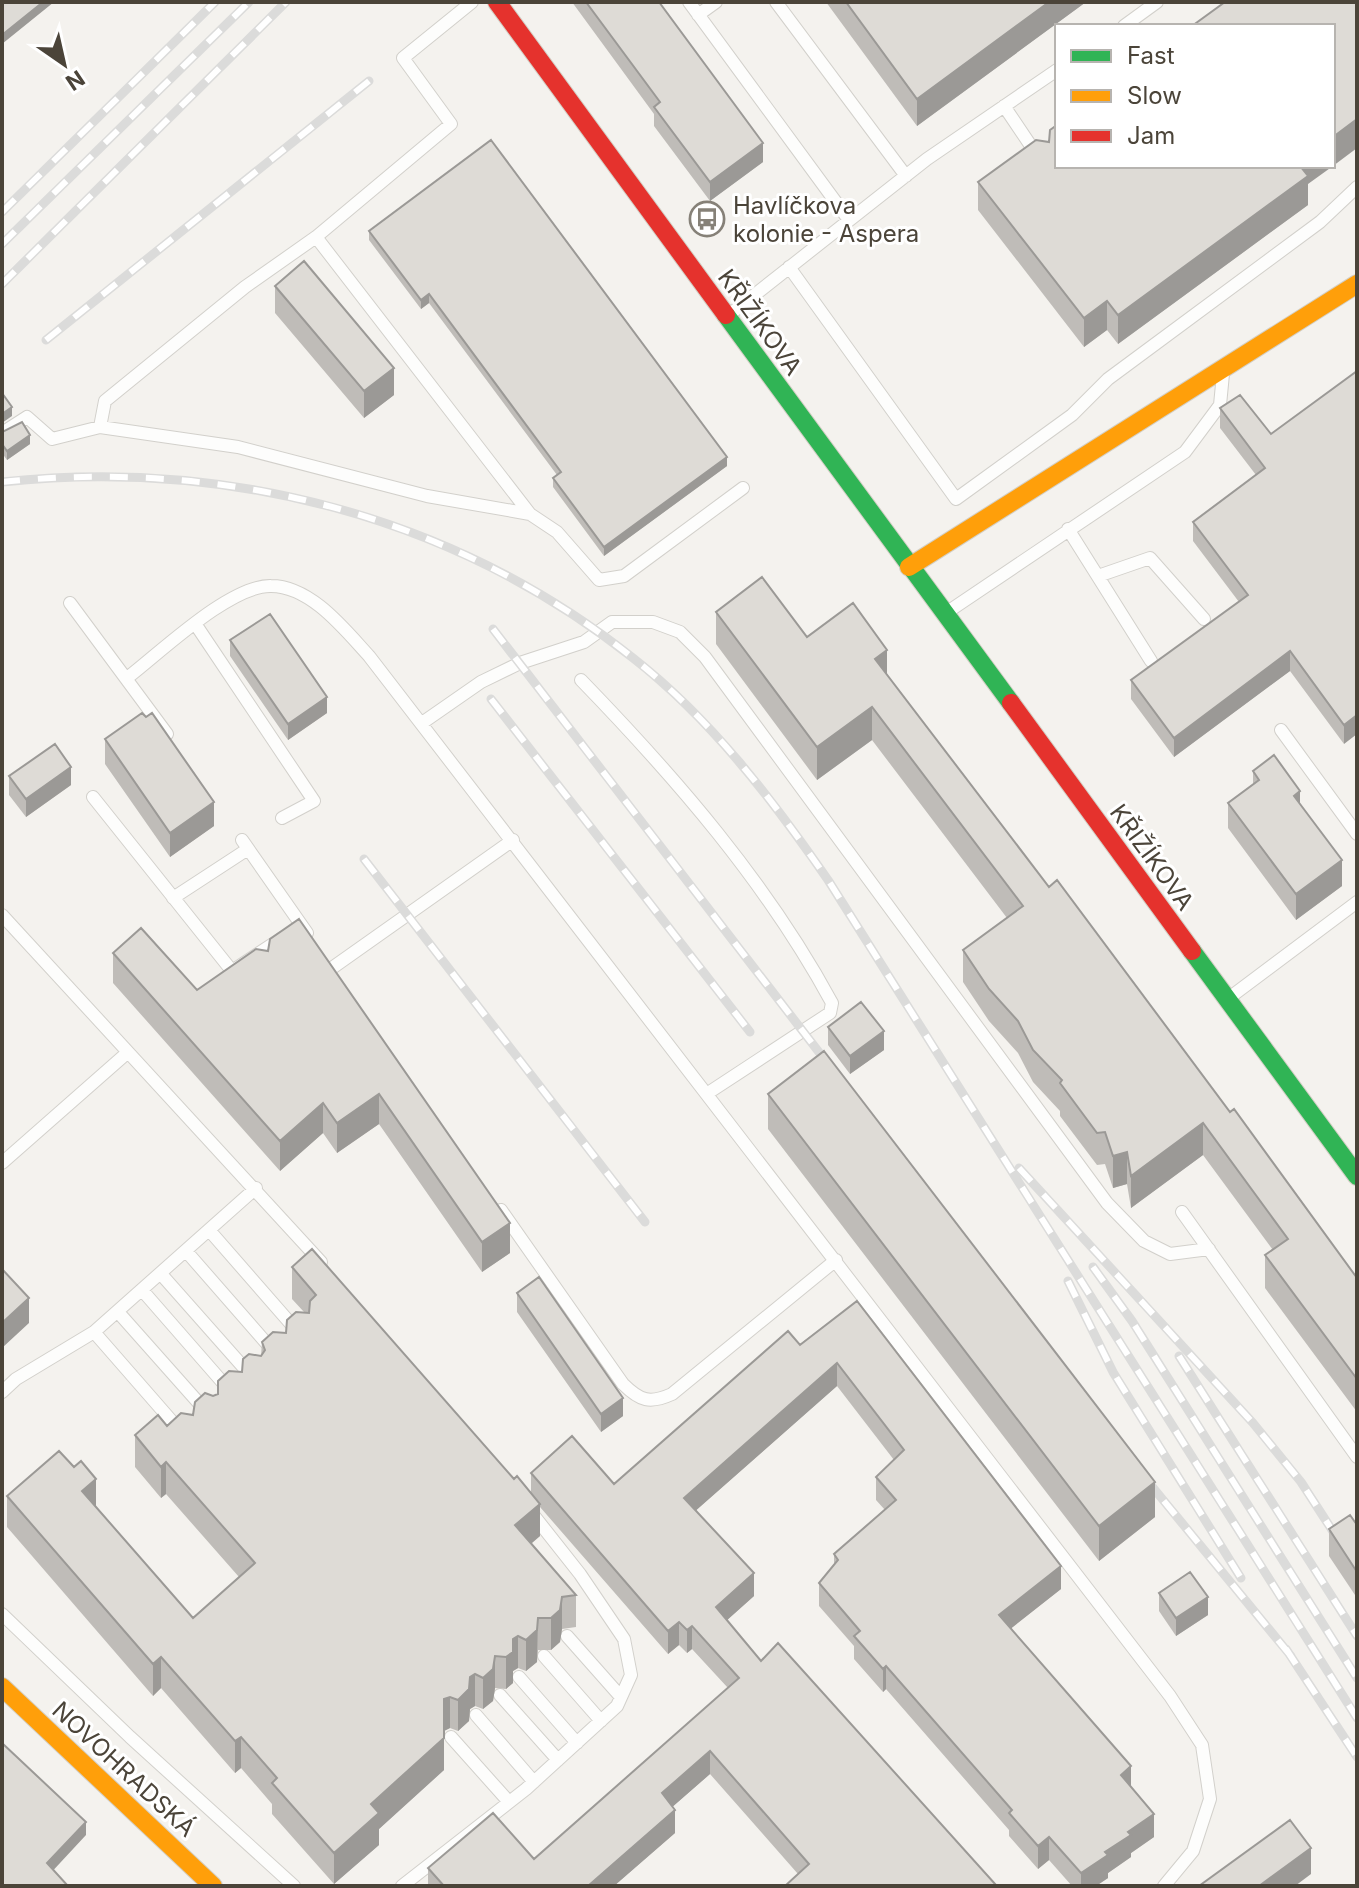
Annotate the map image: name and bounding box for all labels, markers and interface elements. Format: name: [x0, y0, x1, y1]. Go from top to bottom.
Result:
north arrow: [24, 24, 104, 104]
legend: [1055, 24, 1335, 168]
text: Fast: [1127, 41, 1175, 70]
text: N: [61, 65, 89, 96]
text: Slow: [1127, 81, 1182, 110]
text: Jam: [1127, 121, 1175, 150]
place label: Havlíčkova kolonie - Aspera: [733, 191, 919, 248]
bus stop icon: Havlíčkova kolonie - Aspera: [688, 200, 726, 238]
street label: KŘIŽÍKOVA: [712, 263, 809, 381]
street label: KŘIŽÍKOVA: [1104, 798, 1201, 916]
street label: NOVOHRADSKÁ: [46, 1695, 202, 1843]

